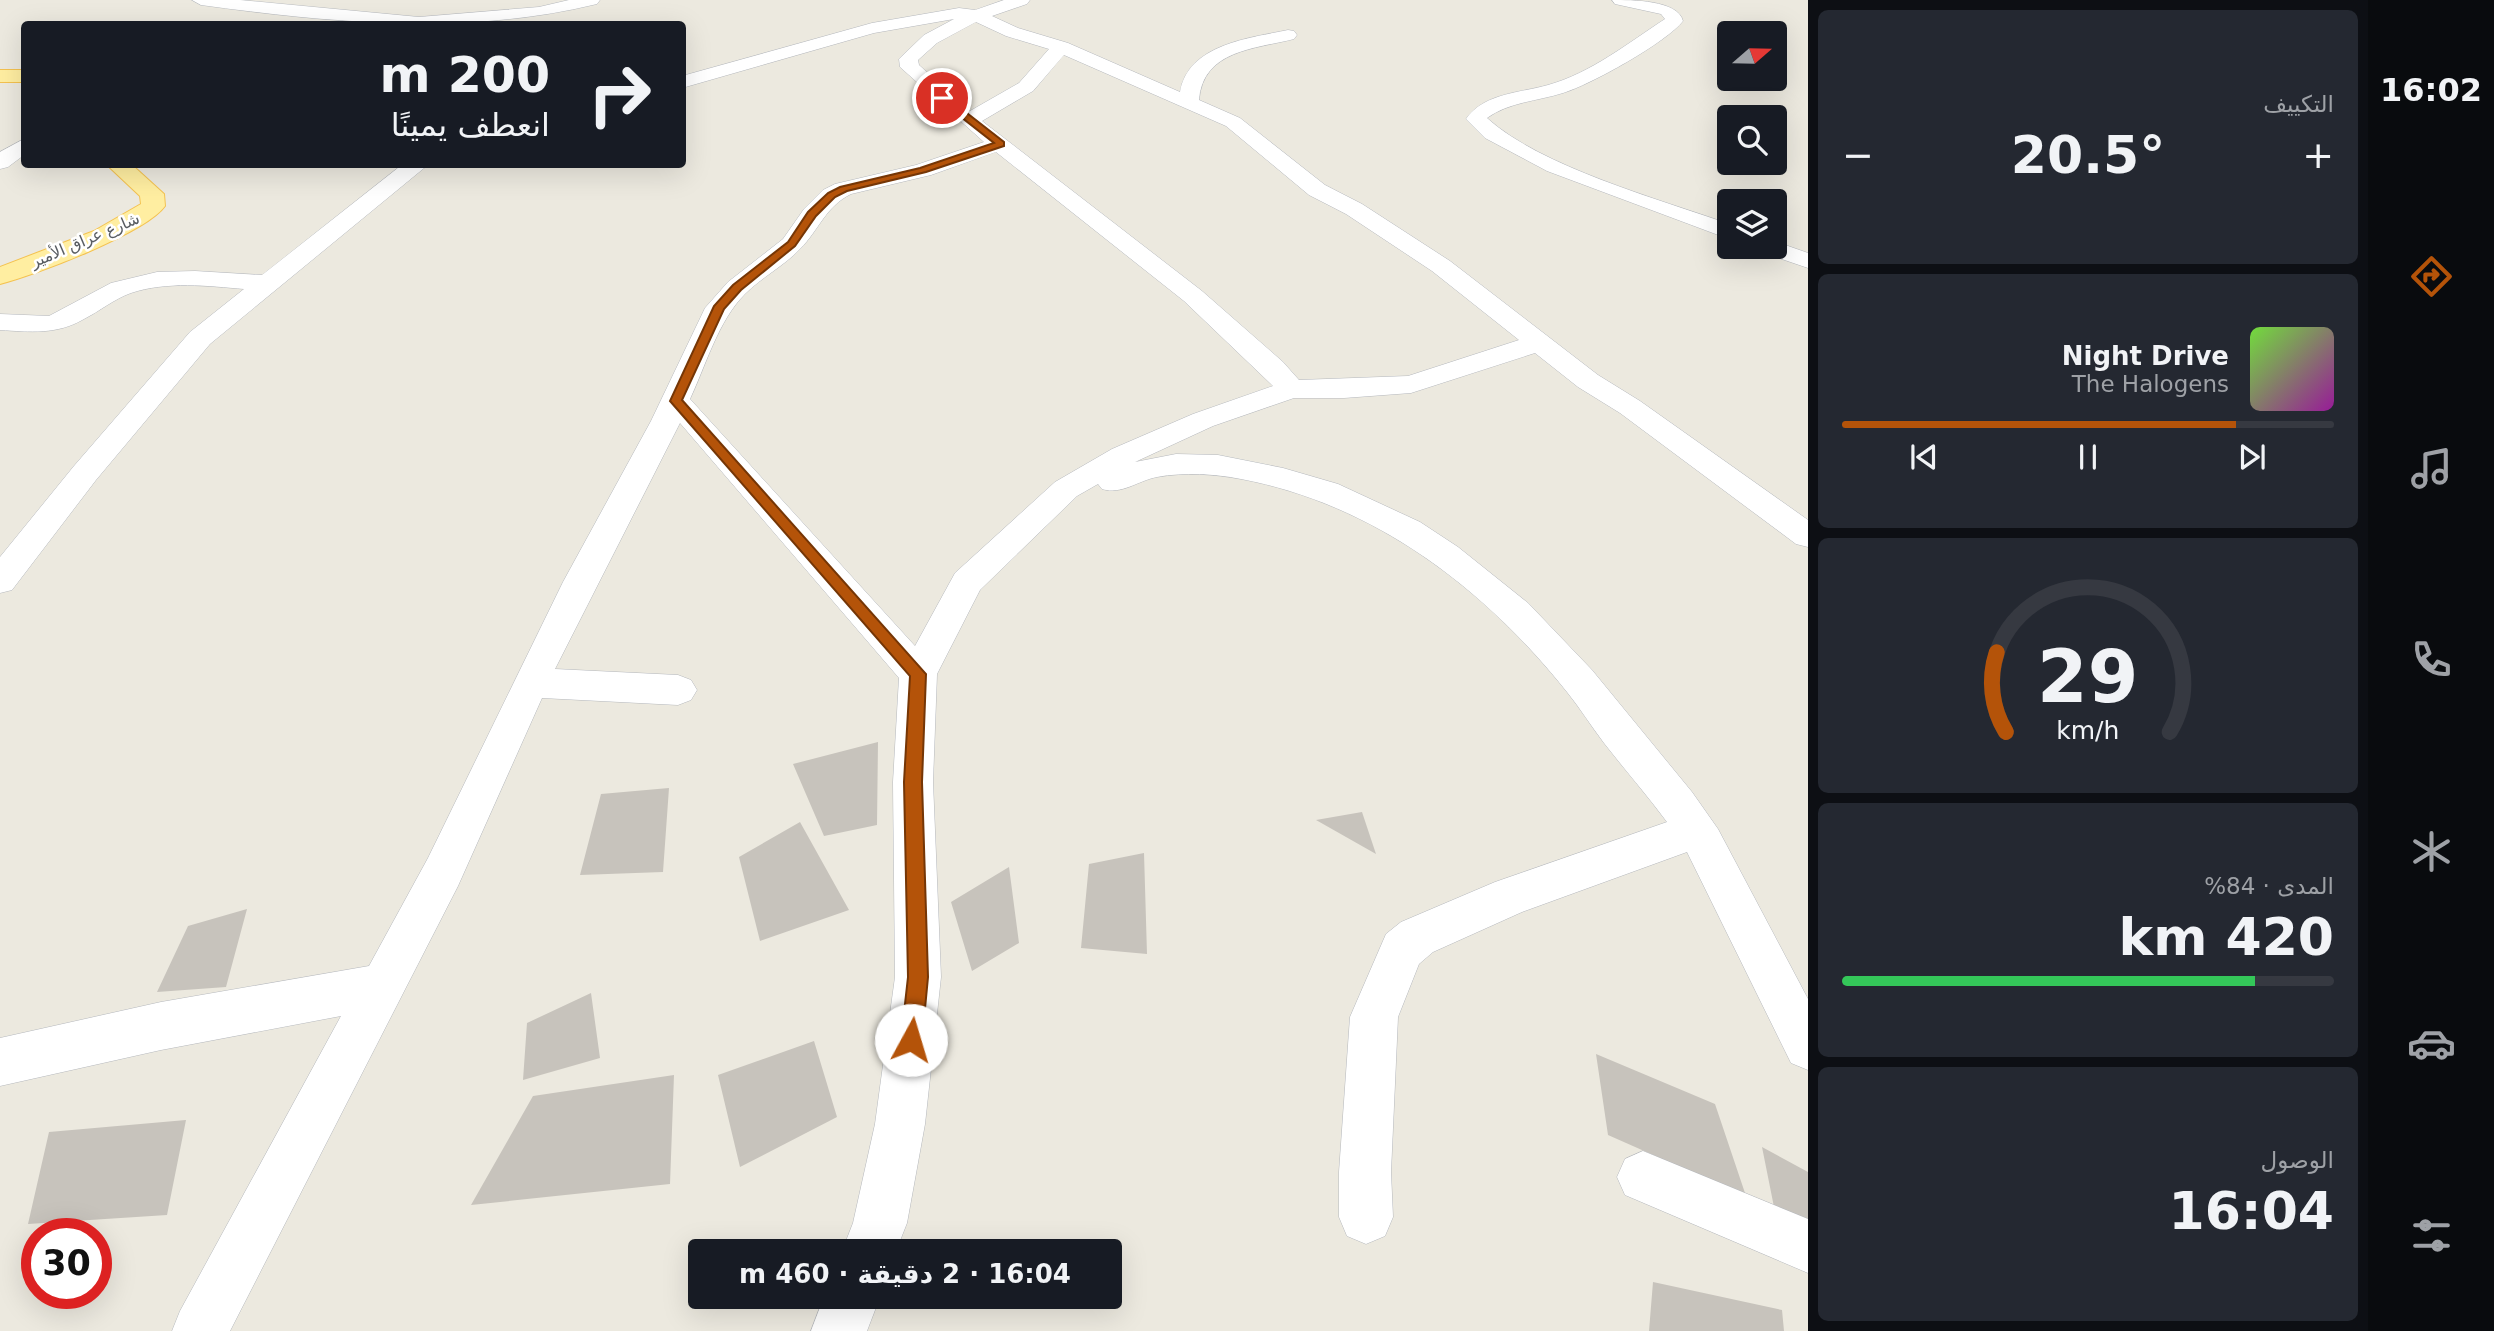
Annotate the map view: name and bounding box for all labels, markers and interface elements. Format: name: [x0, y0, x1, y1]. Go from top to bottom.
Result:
north arrow: [1717, 21, 1787, 91]
map controls: [1717, 21, 1787, 259]
text: 200 m: [380, 47, 550, 104]
icon: right: [574, 49, 665, 140]
pin: [912, 68, 972, 128]
text: 16:02: [2380, 71, 2482, 109]
icon: arrive: [923, 79, 961, 117]
text: التكييف: [2263, 91, 2334, 117]
button: search: [1717, 105, 1787, 175]
text: انعطف يمينًا: [391, 106, 550, 144]
text: 20.5°: [2011, 125, 2165, 185]
text: −: [1842, 133, 1874, 177]
text: +: [2302, 133, 2334, 177]
button: layers: [1717, 189, 1787, 259]
street label: شارع عراق الأمير: [26, 208, 143, 273]
icon: directions: [2407, 252, 2456, 301]
text: Night Drive: [2062, 341, 2229, 371]
text: The Halogens: [2072, 371, 2229, 397]
icon: previous: [1905, 438, 1943, 476]
icon: pause: [2069, 438, 2107, 476]
icon: next: [2233, 438, 2271, 476]
icon: music: [2407, 444, 2456, 493]
text: 29: [2037, 634, 2139, 719]
icon: phone: [2407, 635, 2456, 684]
text: km/h: [2056, 715, 2120, 744]
icon: climate: [2407, 827, 2456, 876]
text: المدى · 84%: [2204, 873, 2334, 899]
text: 420 km: [2119, 907, 2334, 967]
position arrow: [874, 1003, 948, 1077]
icon: car: [2407, 1019, 2456, 1068]
text: الوصول: [2261, 1147, 2334, 1173]
text: 16:04: [2168, 1181, 2334, 1241]
icon: filters: [2407, 1211, 2456, 1260]
speed limit sign: 30: [21, 1218, 112, 1309]
text: 16:04 · 2 دقيقة · 460 m: [739, 1259, 1071, 1289]

